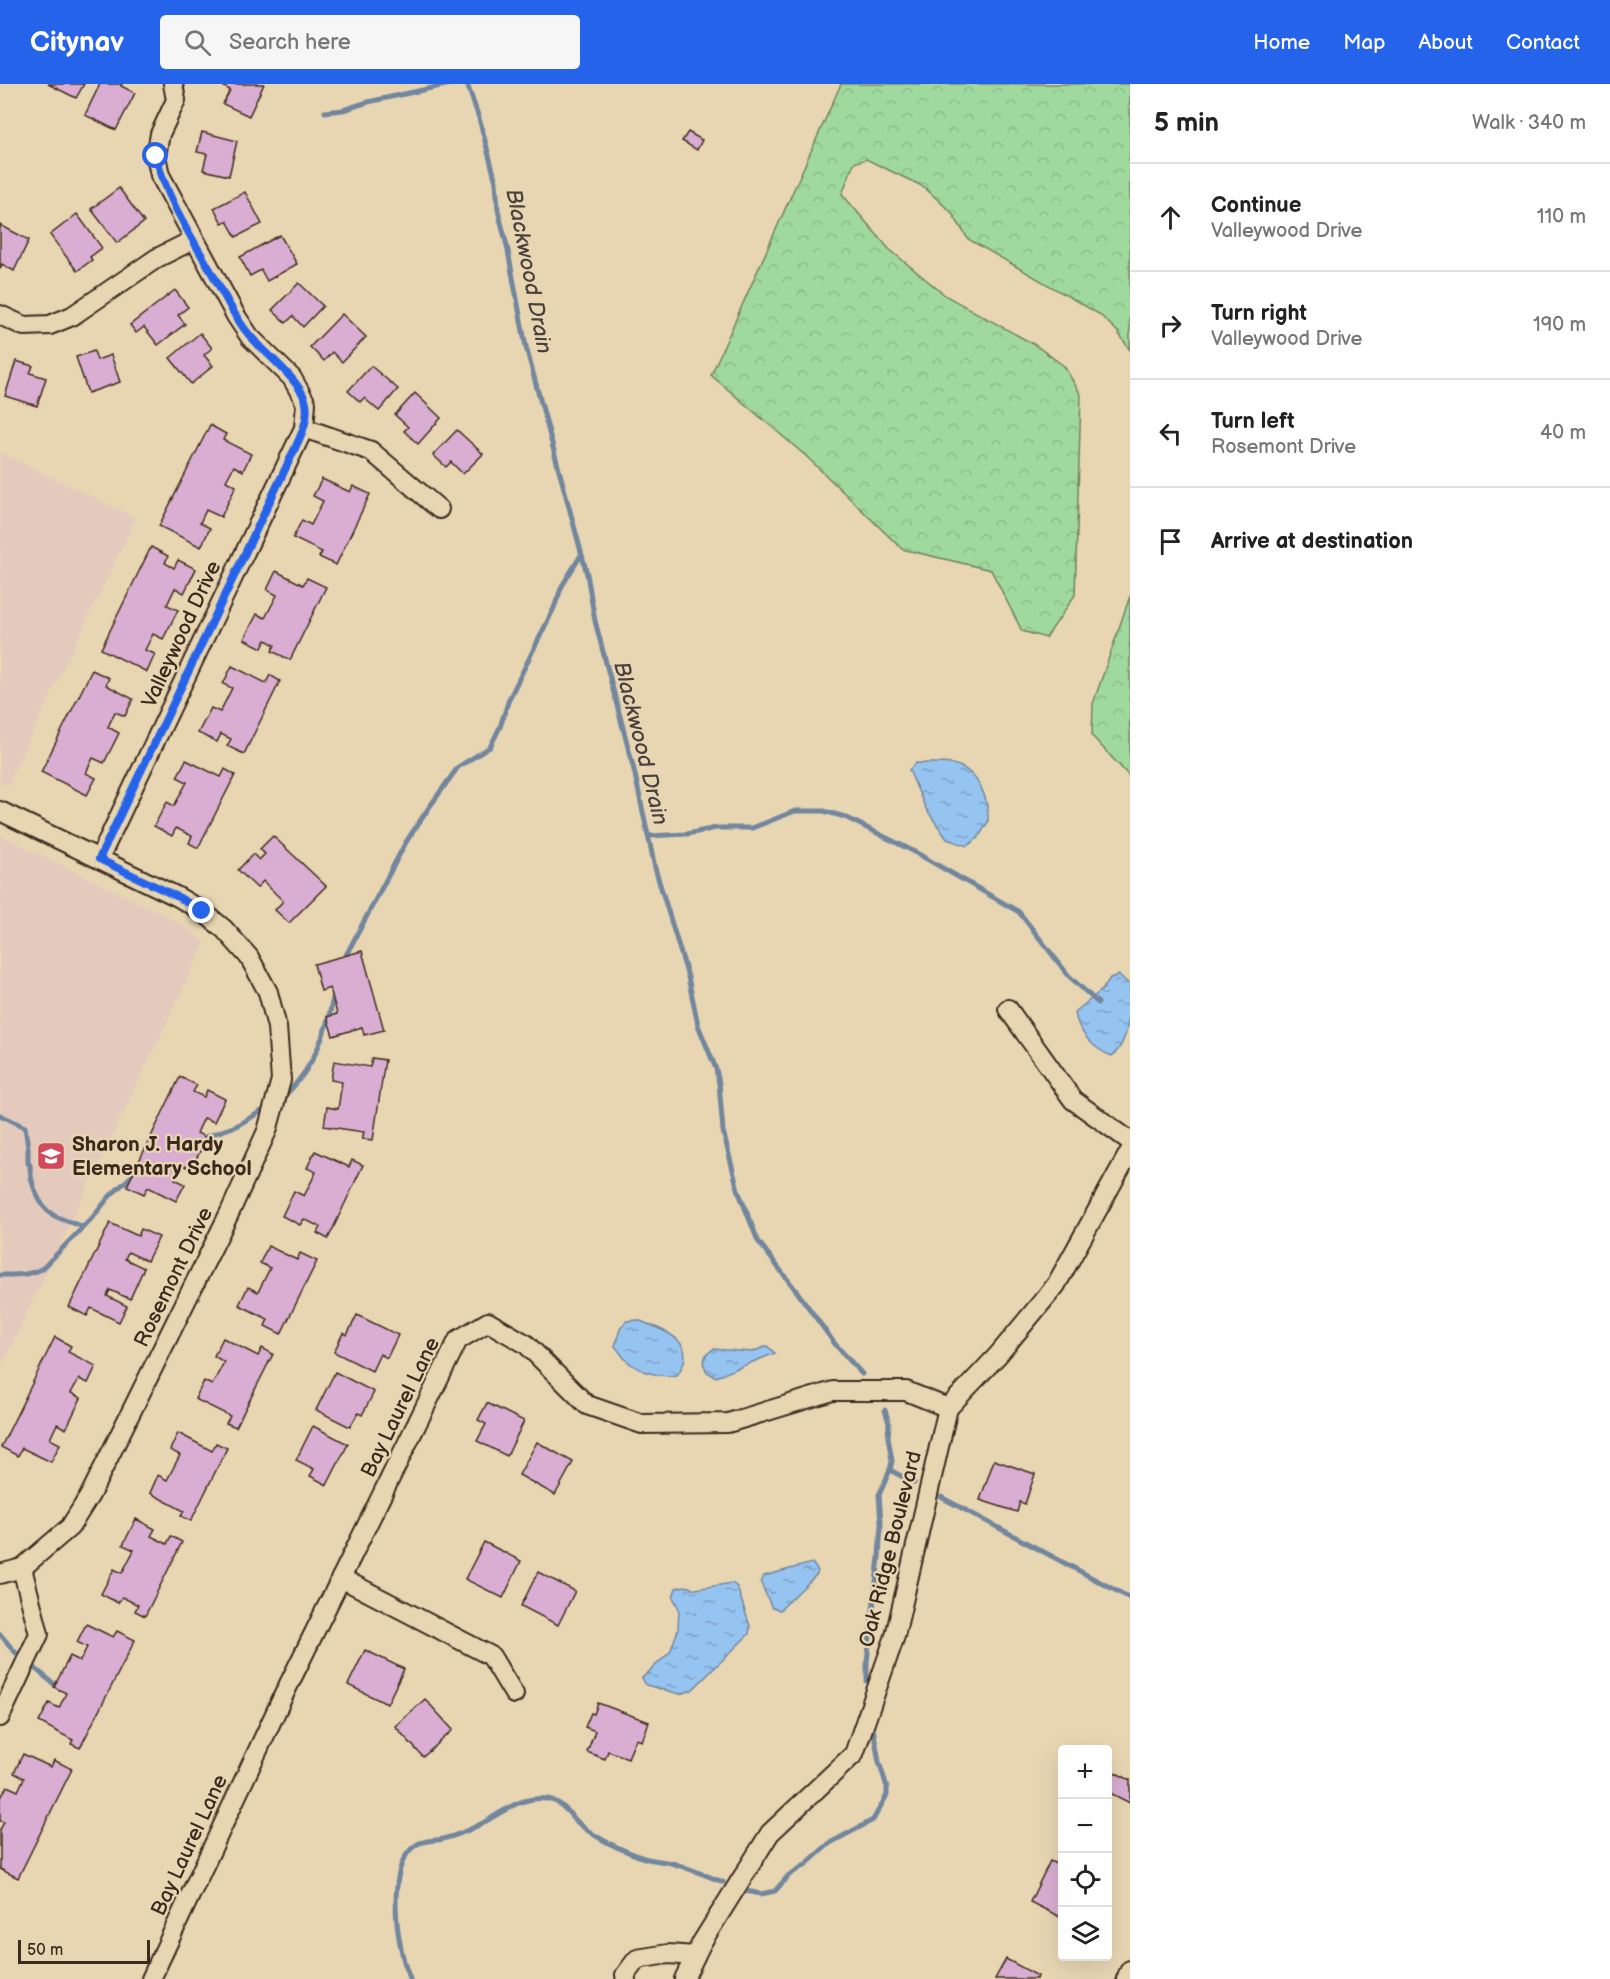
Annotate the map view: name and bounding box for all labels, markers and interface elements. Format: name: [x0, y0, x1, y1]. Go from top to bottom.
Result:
search box: [160, 15, 580, 69]
text: Citynav: [30, 26, 124, 59]
icon: search: [181, 26, 214, 59]
text: Search here: [229, 29, 351, 56]
text: Home: [1253, 30, 1310, 55]
text: Map: [1343, 30, 1385, 55]
text: About: [1418, 30, 1473, 55]
text: Contact: [1506, 30, 1580, 55]
text: 5 min: [1154, 108, 1219, 139]
text: Walk · 340 m: [1472, 111, 1586, 135]
route start: [142, 142, 168, 168]
water label: Blackwood Drain: [499, 187, 558, 356]
text: Continue: [1211, 192, 1301, 219]
icon: ahead: [1154, 201, 1187, 234]
text: 110 m: [1537, 205, 1586, 229]
text: Valleywood Drive: [1211, 219, 1362, 243]
text: Turn right: [1211, 300, 1307, 327]
icon: right: [1154, 309, 1187, 342]
text: 190 m: [1533, 313, 1586, 337]
text: Valleywood Drive: [1211, 327, 1362, 351]
text: Turn left: [1211, 408, 1295, 435]
icon: left: [1154, 417, 1187, 450]
text: 40 m: [1540, 421, 1586, 445]
text: Rosemont Drive: [1211, 435, 1356, 459]
icon: arrive: [1154, 525, 1187, 558]
text: Arrive at destination: [1211, 528, 1413, 555]
street label: Valleywood Drive: [137, 557, 226, 712]
water label: Blackwood Drain: [607, 659, 674, 828]
route end: [188, 897, 214, 923]
place label: Sharon J. Hardy Elementary School: [72, 1132, 252, 1181]
school or university icon: Sharon J. Hardy Elementary School: [35, 1140, 67, 1172]
street label: Rosemont Drive: [129, 1203, 218, 1351]
street label: Bay Laurel Lane: [356, 1333, 445, 1481]
street label: Oak Ridge Boulevard: [854, 1448, 927, 1650]
map controls: [1058, 1745, 1112, 1961]
button: +: [1058, 1745, 1112, 1799]
street label: Bay Laurel Lane: [146, 1771, 233, 1920]
button: −: [1058, 1799, 1112, 1853]
button: locate: [1058, 1853, 1112, 1907]
button: layers: [1058, 1907, 1112, 1961]
scale bar: [18, 1937, 150, 1964]
text: 50 m: [27, 1941, 63, 1960]

